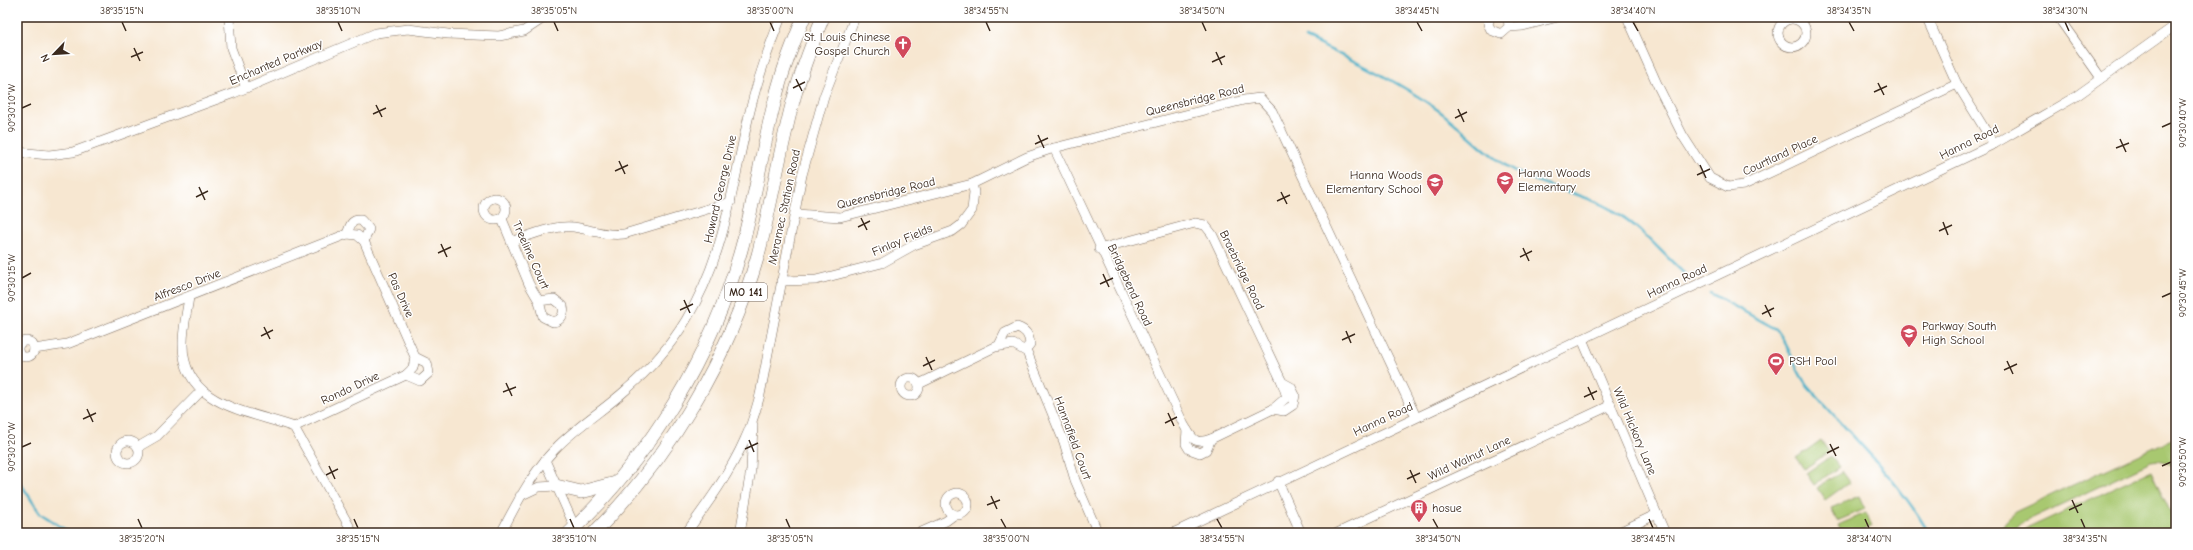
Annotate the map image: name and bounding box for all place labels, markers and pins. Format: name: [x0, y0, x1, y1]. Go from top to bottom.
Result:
place label: St. Louis Chinese Gospel Church: [804, 30, 890, 58]
church icon: St. Louis Chinese Gospel Church: [893, 34, 913, 59]
place label: Hanna Woods Elementary: [1518, 166, 1590, 194]
place label: Hanna Woods Elementary School: [1326, 168, 1422, 196]
school or university icon: Hanna Woods Elementary: [1495, 170, 1515, 195]
school or university icon: Hanna Woods Elementary School: [1425, 172, 1445, 197]
place label: Parkway South High School: [1922, 319, 1996, 347]
school or university icon: Parkway South High School: [1899, 323, 1919, 348]
sports icon: PSH Pool: [1766, 351, 1786, 376]
place label: PSH Pool: [1789, 354, 1837, 368]
building icon: hosue: [1409, 498, 1429, 523]
place label: hosue: [1432, 501, 1462, 515]

